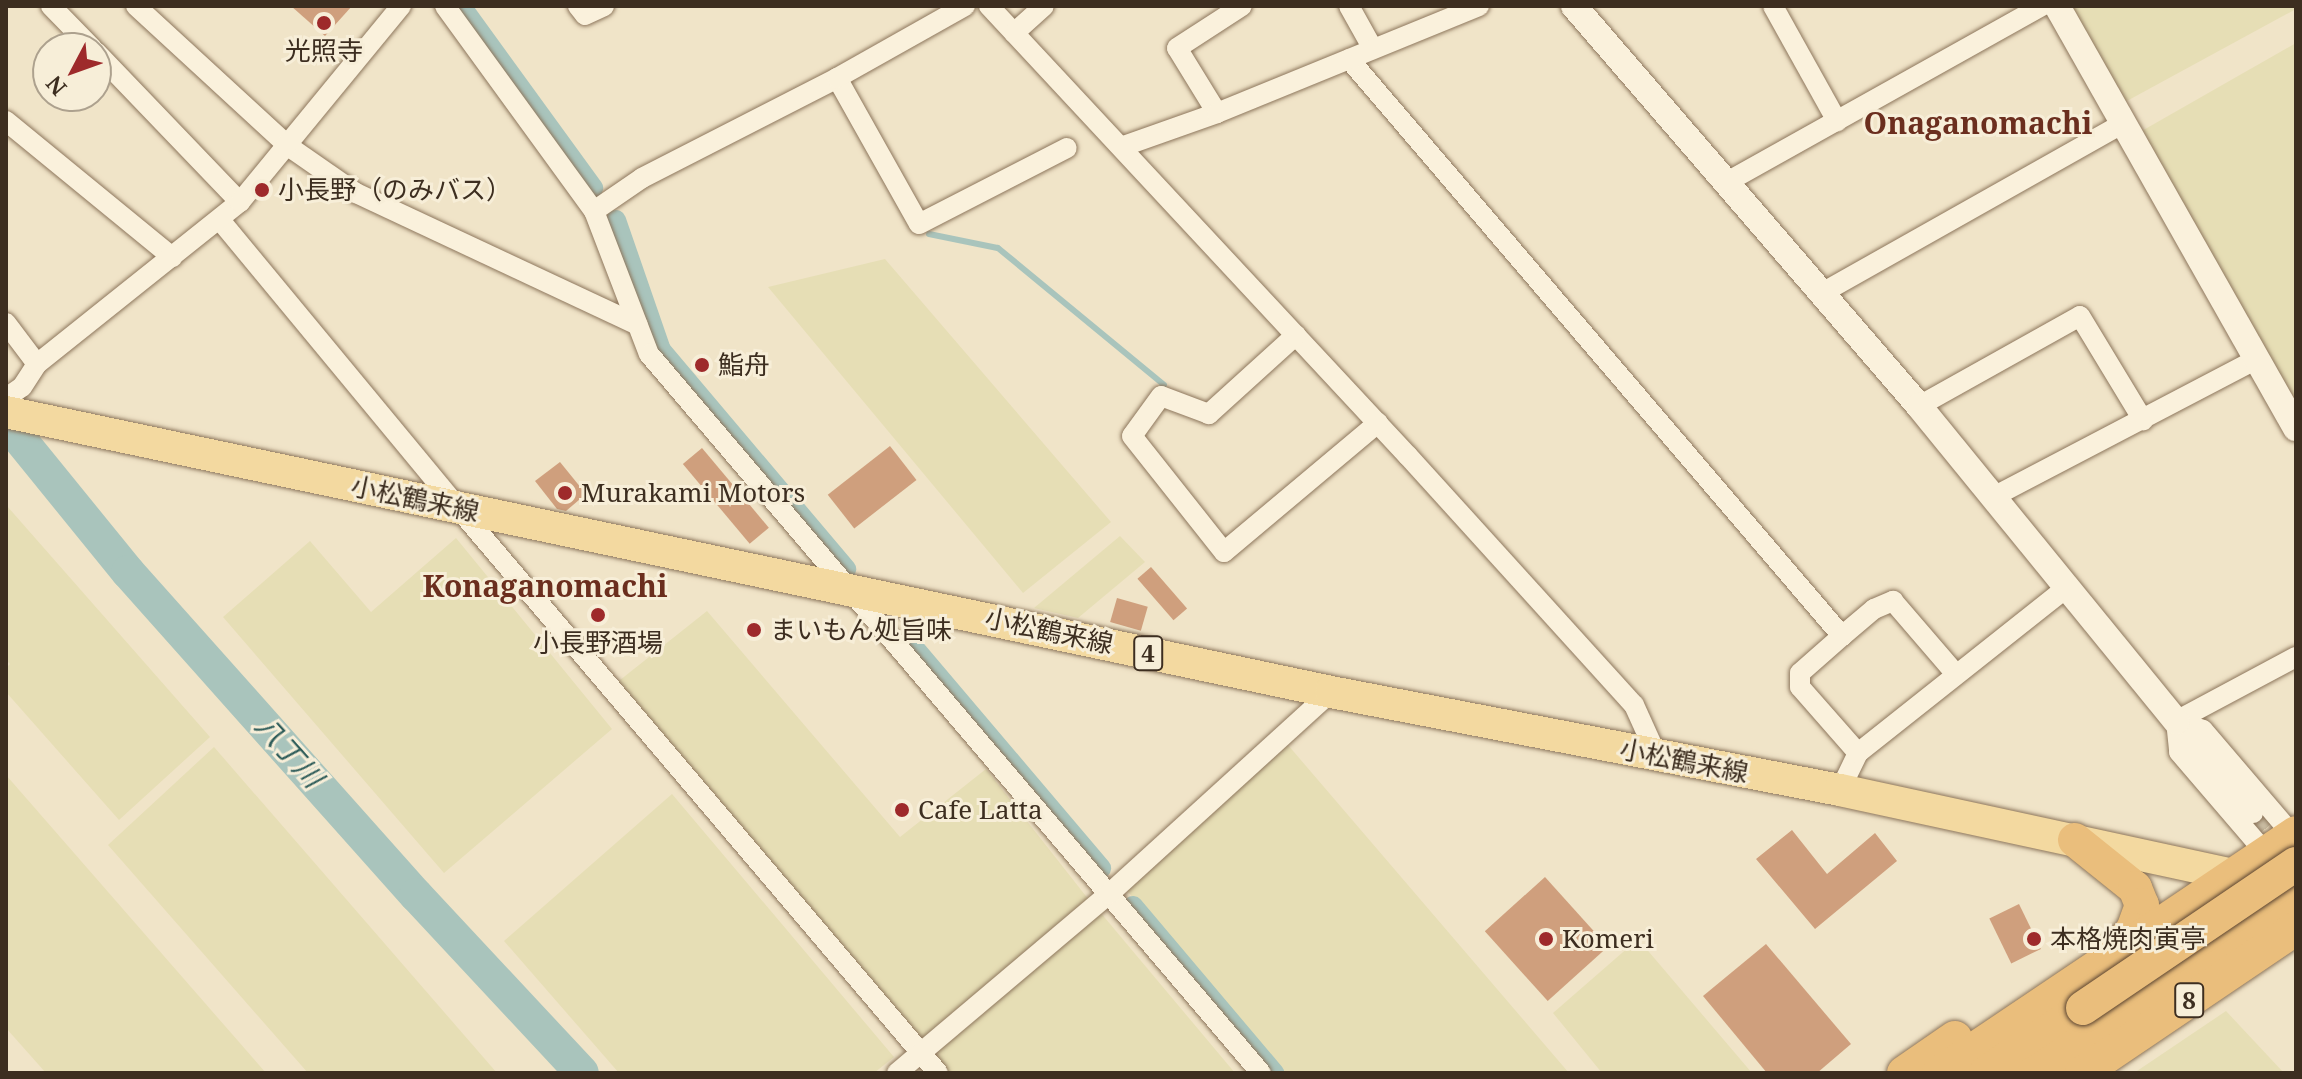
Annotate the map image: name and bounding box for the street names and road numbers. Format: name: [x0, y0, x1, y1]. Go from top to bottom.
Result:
street label: 小松鶴来線: [348, 470, 482, 528]
street label: 小松鶴来線: [982, 602, 1116, 660]
road number: 4: [1132, 633, 1164, 673]
street label: 小松鶴来線: [1617, 733, 1751, 789]
road number: 8: [2173, 980, 2205, 1020]

